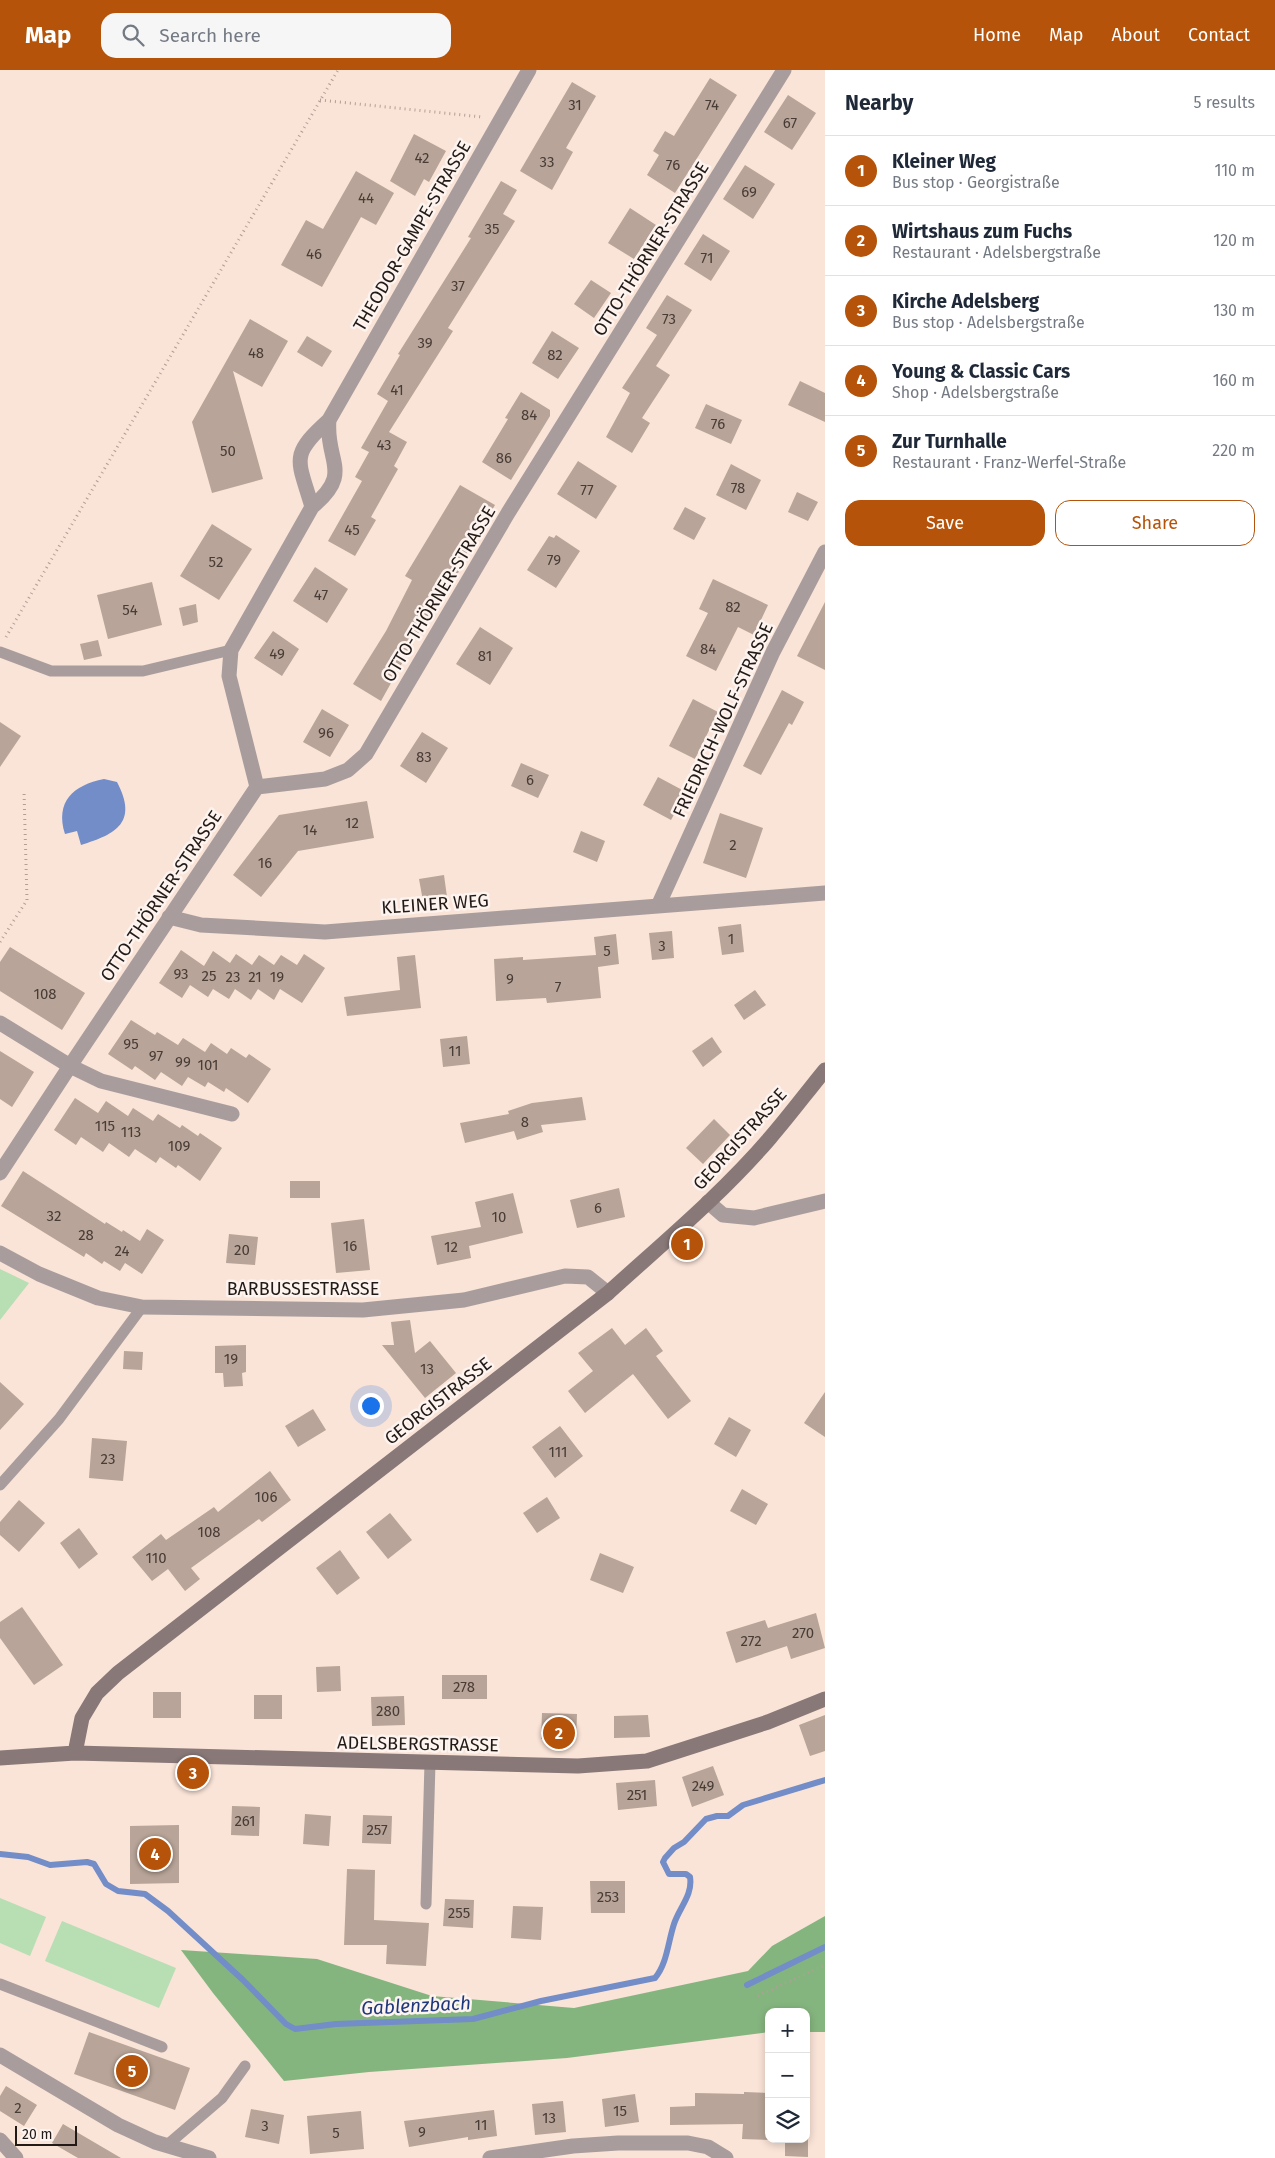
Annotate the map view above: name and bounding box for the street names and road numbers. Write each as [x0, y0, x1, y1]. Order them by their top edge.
street label: THEODOR-GAMPE-STRASSE [348, 137, 476, 335]
street label: OTTO-THÖRNER-STRASSE [588, 158, 714, 340]
street label: OTTO-THÖRNER-STRASSE [378, 502, 500, 686]
street label: FRIEDRICH-WOLF-STRASSE [668, 619, 778, 821]
street label: OTTO-THÖRNER-STRASSE [96, 806, 226, 986]
street label: KLEINER WEG [380, 889, 490, 919]
street label: GEORGISTRASSE [688, 1083, 792, 1195]
street label: BARBUSSESTRASSE [227, 1278, 379, 1300]
street label: GEORGISTRASSE [380, 1352, 496, 1450]
street label: ADELSBERGSTRASSE [337, 1732, 499, 1756]

